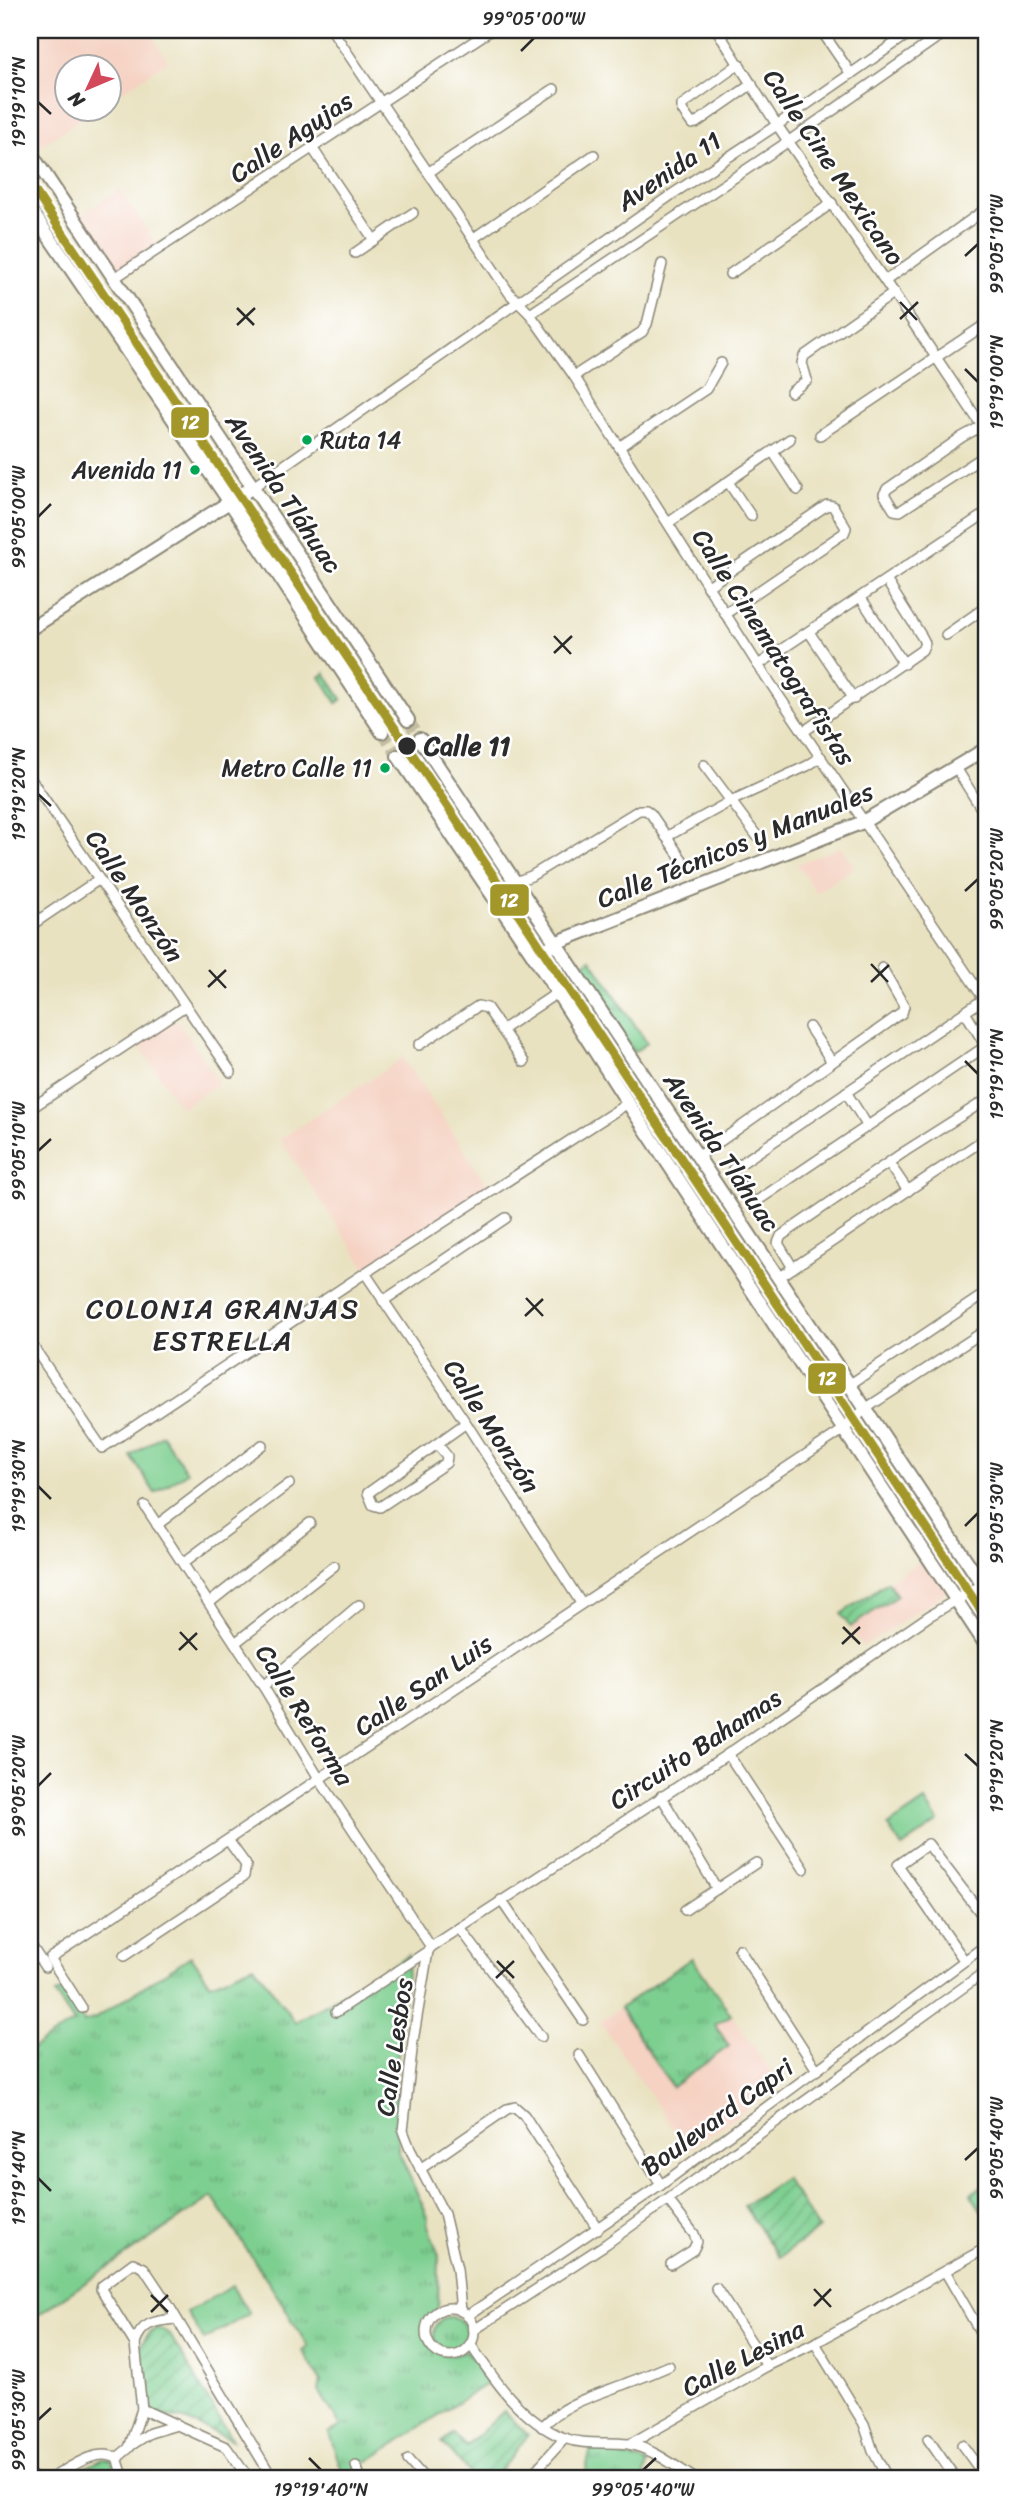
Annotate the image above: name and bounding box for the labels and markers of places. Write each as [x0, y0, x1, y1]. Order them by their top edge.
place label: Ruta 14 [320, 419, 402, 461]
marker: Ruta 14 [300, 433, 314, 447]
place label: Avenida 11 [71, 449, 182, 491]
marker: Avenida 11 [188, 463, 202, 477]
place label: Calle 11 [423, 723, 511, 769]
marker: Calle 11 [396, 735, 418, 757]
place label: Metro Calle 11 [221, 747, 372, 789]
marker: Metro Calle 11 [378, 761, 392, 775]

